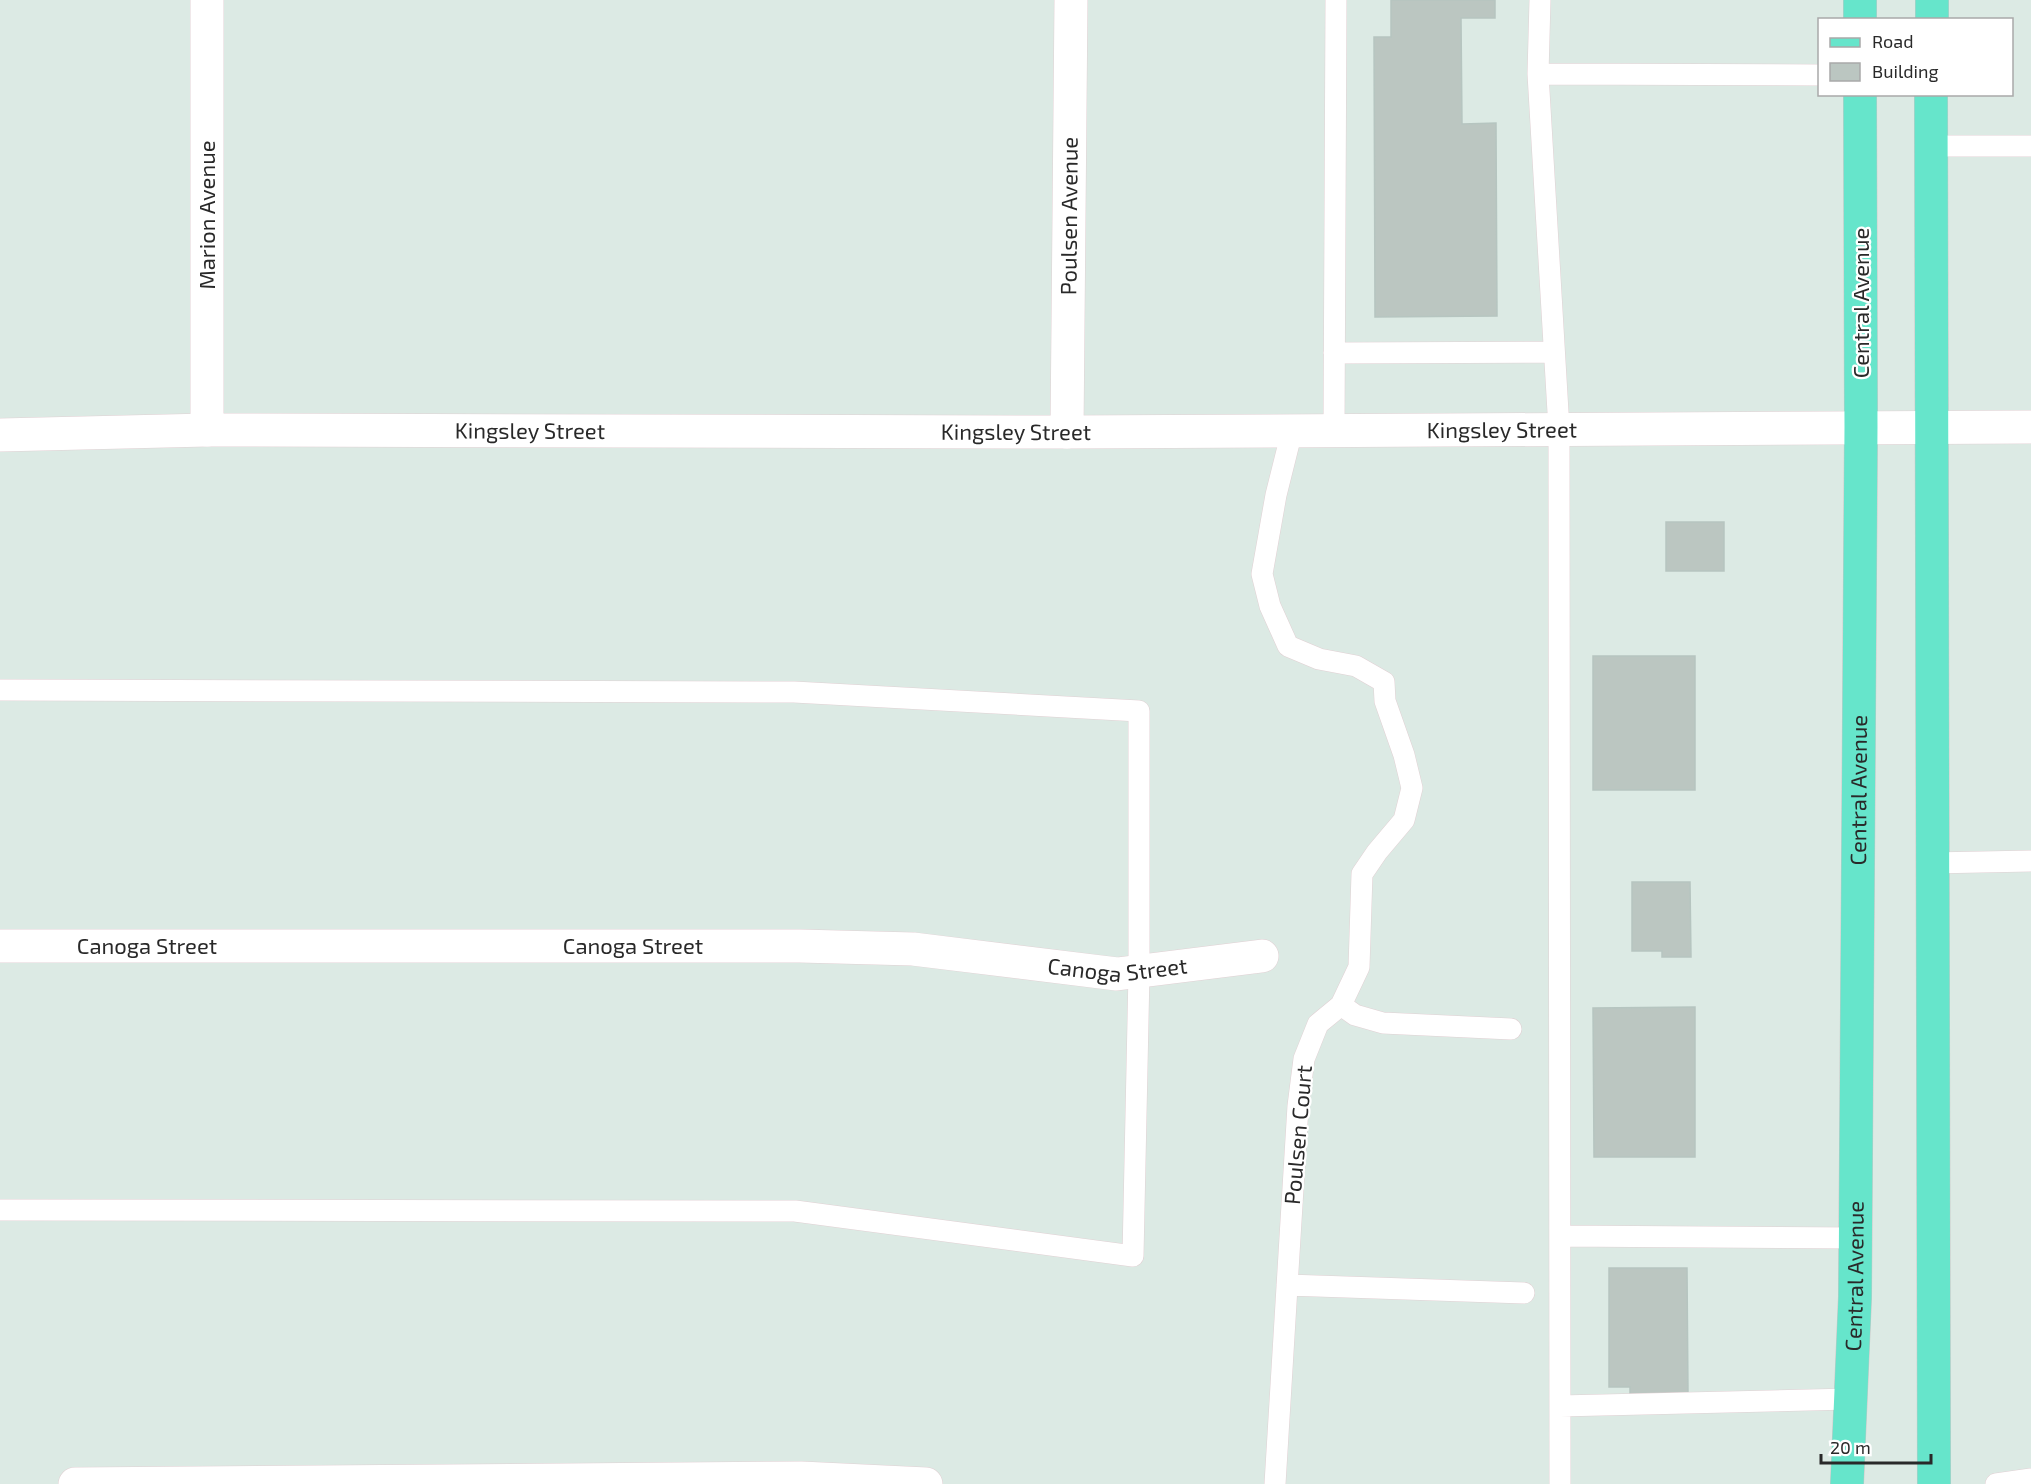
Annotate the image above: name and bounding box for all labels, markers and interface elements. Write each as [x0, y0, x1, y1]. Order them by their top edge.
legend [1818, 18, 2013, 96]
text: Road [1872, 30, 1913, 52]
text: Building [1872, 60, 1939, 82]
street label: Poulsen Avenue [1054, 137, 1082, 295]
street label: Marion Avenue [193, 140, 219, 290]
street label: Central Avenue [1847, 228, 1873, 378]
street label: Kingsley Street [1427, 415, 1577, 442]
street label: Kingsley Street [455, 417, 605, 443]
street label: Kingsley Street [941, 418, 1091, 444]
street label: Central Avenue [1844, 715, 1871, 866]
street label: Canoga Street [77, 932, 217, 958]
street label: Canoga Street [563, 932, 703, 958]
street label: Canoga Street [1046, 951, 1189, 986]
street label: Poulsen Court [1278, 1064, 1316, 1206]
street label: Central Avenue [1839, 1201, 1868, 1352]
scale bar [1821, 1427, 1930, 1465]
text: 20 m [1830, 1436, 1871, 1458]

